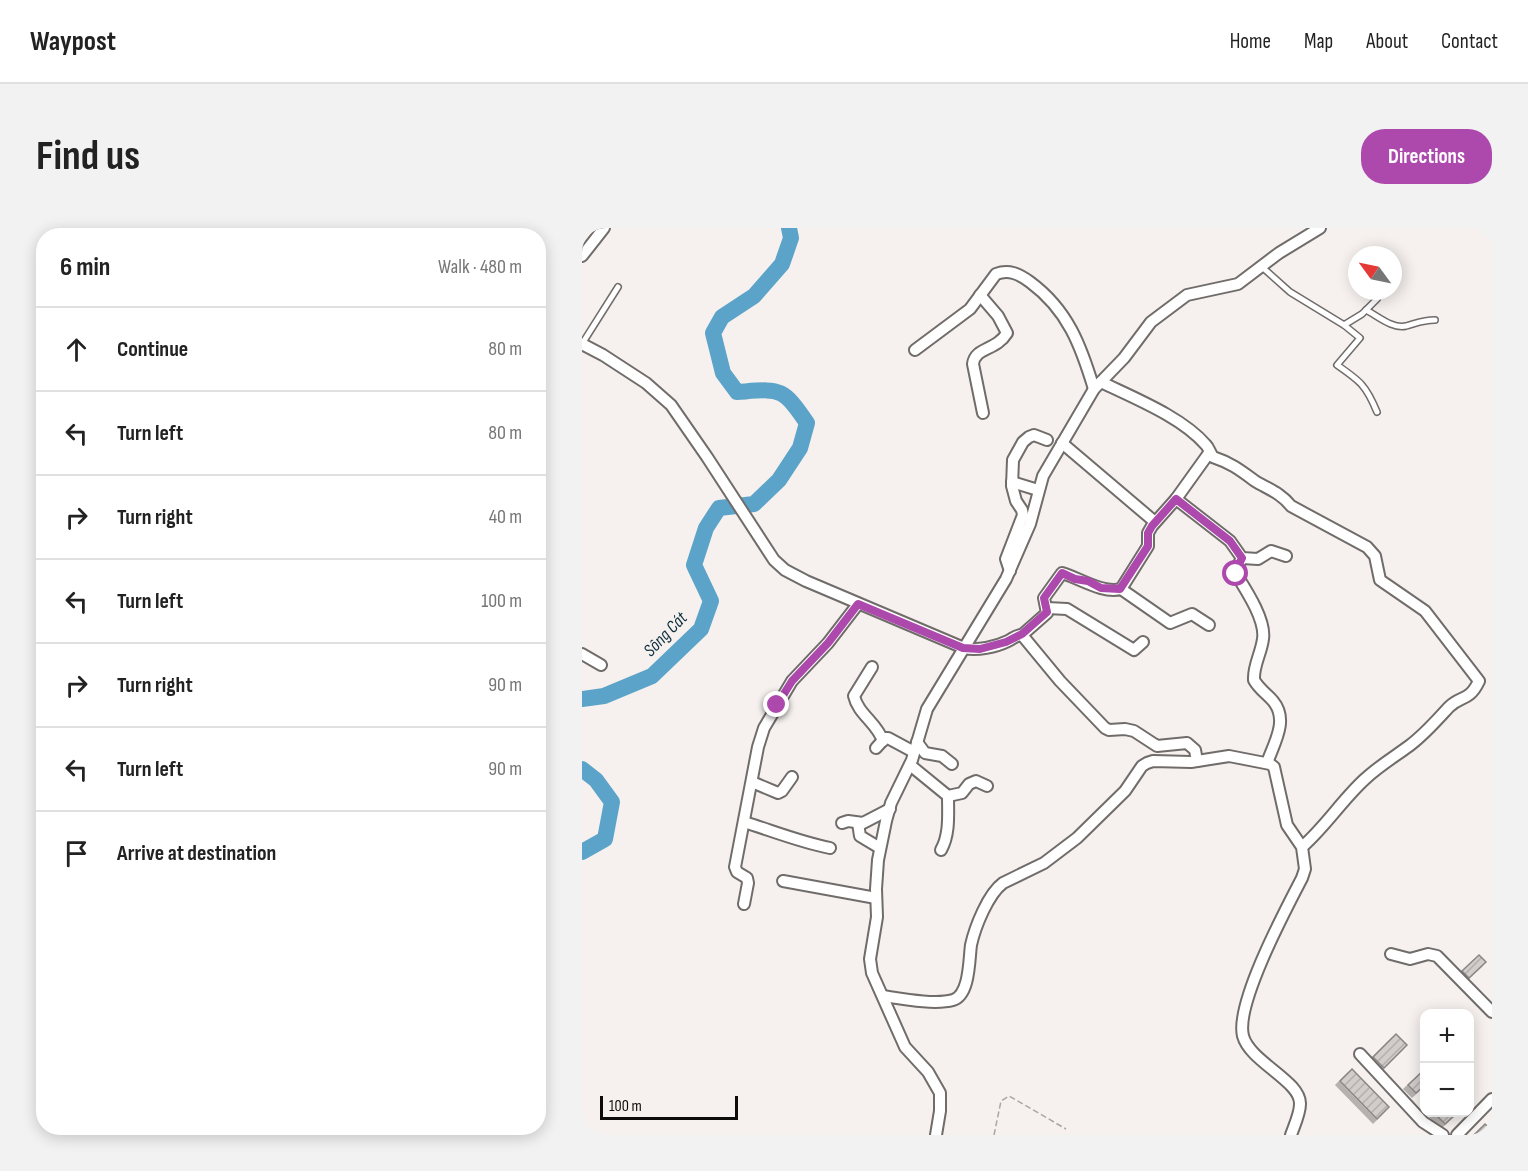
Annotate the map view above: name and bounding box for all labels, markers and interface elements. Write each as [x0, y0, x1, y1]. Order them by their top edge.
text: Waypost [30, 25, 116, 58]
text: Home [1230, 29, 1271, 54]
text: Map [1304, 29, 1333, 54]
text: About [1366, 29, 1408, 54]
text: Contact [1441, 29, 1498, 54]
button: Directions [1361, 129, 1492, 184]
text: Find us [36, 131, 140, 182]
north arrow [1348, 246, 1402, 300]
text: 6 min [60, 252, 110, 283]
text: Walk · 480 m [438, 255, 522, 279]
icon: ahead [60, 333, 93, 366]
text: Continue [117, 336, 188, 363]
text: 80 m [488, 337, 522, 361]
icon: left [60, 417, 93, 450]
text: Turn left [117, 420, 183, 447]
text: 80 m [488, 421, 522, 445]
icon: right [60, 501, 93, 534]
text: Turn right [117, 504, 193, 531]
text: 40 m [489, 505, 522, 529]
route start [1222, 560, 1248, 586]
icon: left [60, 585, 93, 618]
text: Turn left [117, 588, 183, 615]
text: 100 m [481, 589, 522, 613]
water label: Sông Cát [639, 607, 692, 661]
icon: right [60, 669, 93, 702]
text: Turn right [117, 672, 193, 699]
text: 90 m [488, 673, 522, 697]
route end [763, 691, 789, 717]
icon: left [60, 753, 93, 786]
text: Turn left [117, 756, 183, 783]
text: 90 m [488, 757, 522, 781]
icon: arrive [60, 837, 93, 870]
text: Arrive at destination [117, 840, 276, 867]
map controls [1420, 1009, 1474, 1117]
button: + [1420, 1009, 1474, 1063]
button: − [1420, 1063, 1474, 1117]
scale bar [600, 1093, 738, 1120]
text: 100 m [609, 1097, 642, 1116]

